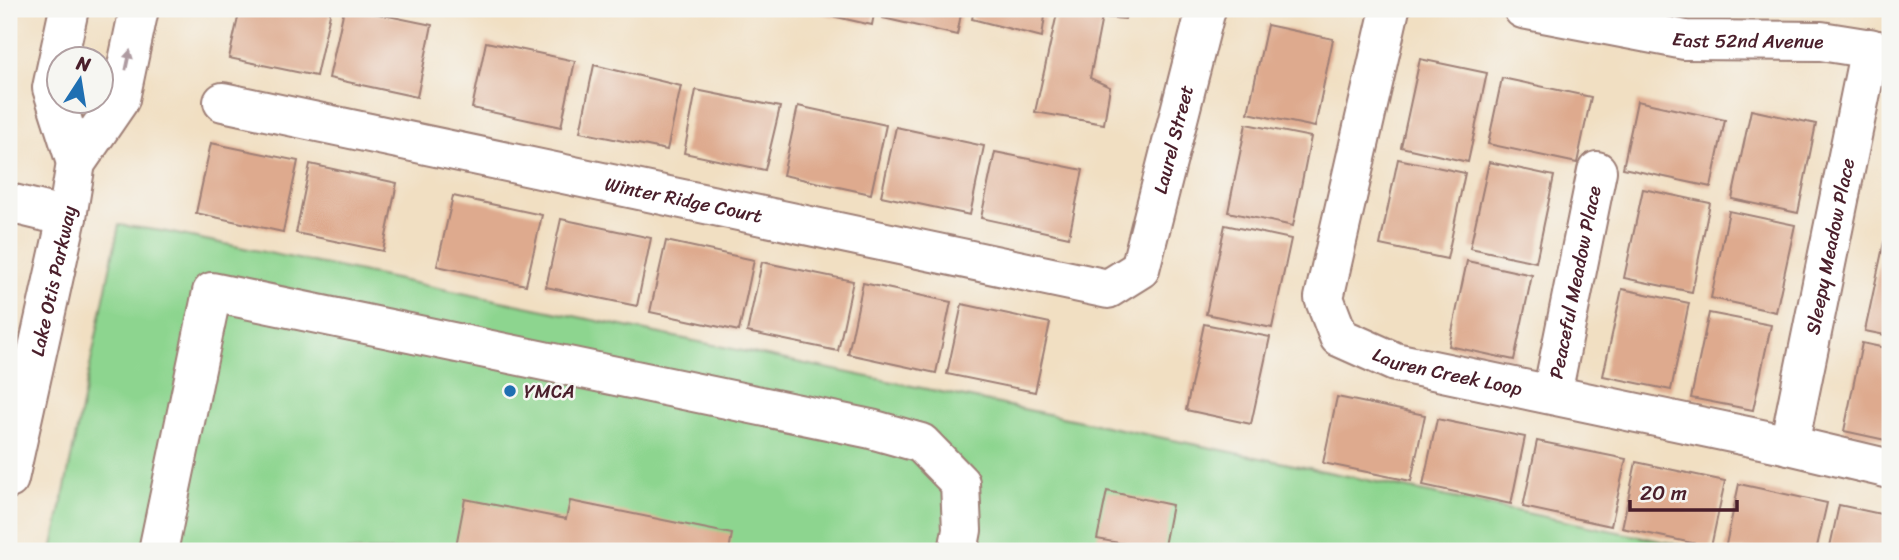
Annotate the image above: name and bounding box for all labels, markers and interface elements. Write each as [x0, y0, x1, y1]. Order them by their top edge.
street label: East 52nd Avenue [1670, 22, 1824, 58]
north arrow [46, 46, 116, 116]
text: N [73, 46, 94, 82]
one-way arrow [122, 49, 133, 71]
street label: Laurel Street [1144, 82, 1203, 197]
street label: Sleepy Meadow Place [1796, 155, 1864, 337]
street label: Winter Ridge Court [602, 167, 765, 233]
street label: Peaceful Meadow Place [1539, 183, 1611, 382]
street label: Lake Otis Parkway [21, 203, 86, 359]
street label: Lauren Creek Loop [1367, 338, 1525, 405]
place label: YMCA [524, 375, 575, 408]
marker: YMCA [502, 383, 518, 399]
scale bar [1630, 469, 1736, 513]
text: 20 m [1640, 474, 1687, 512]

